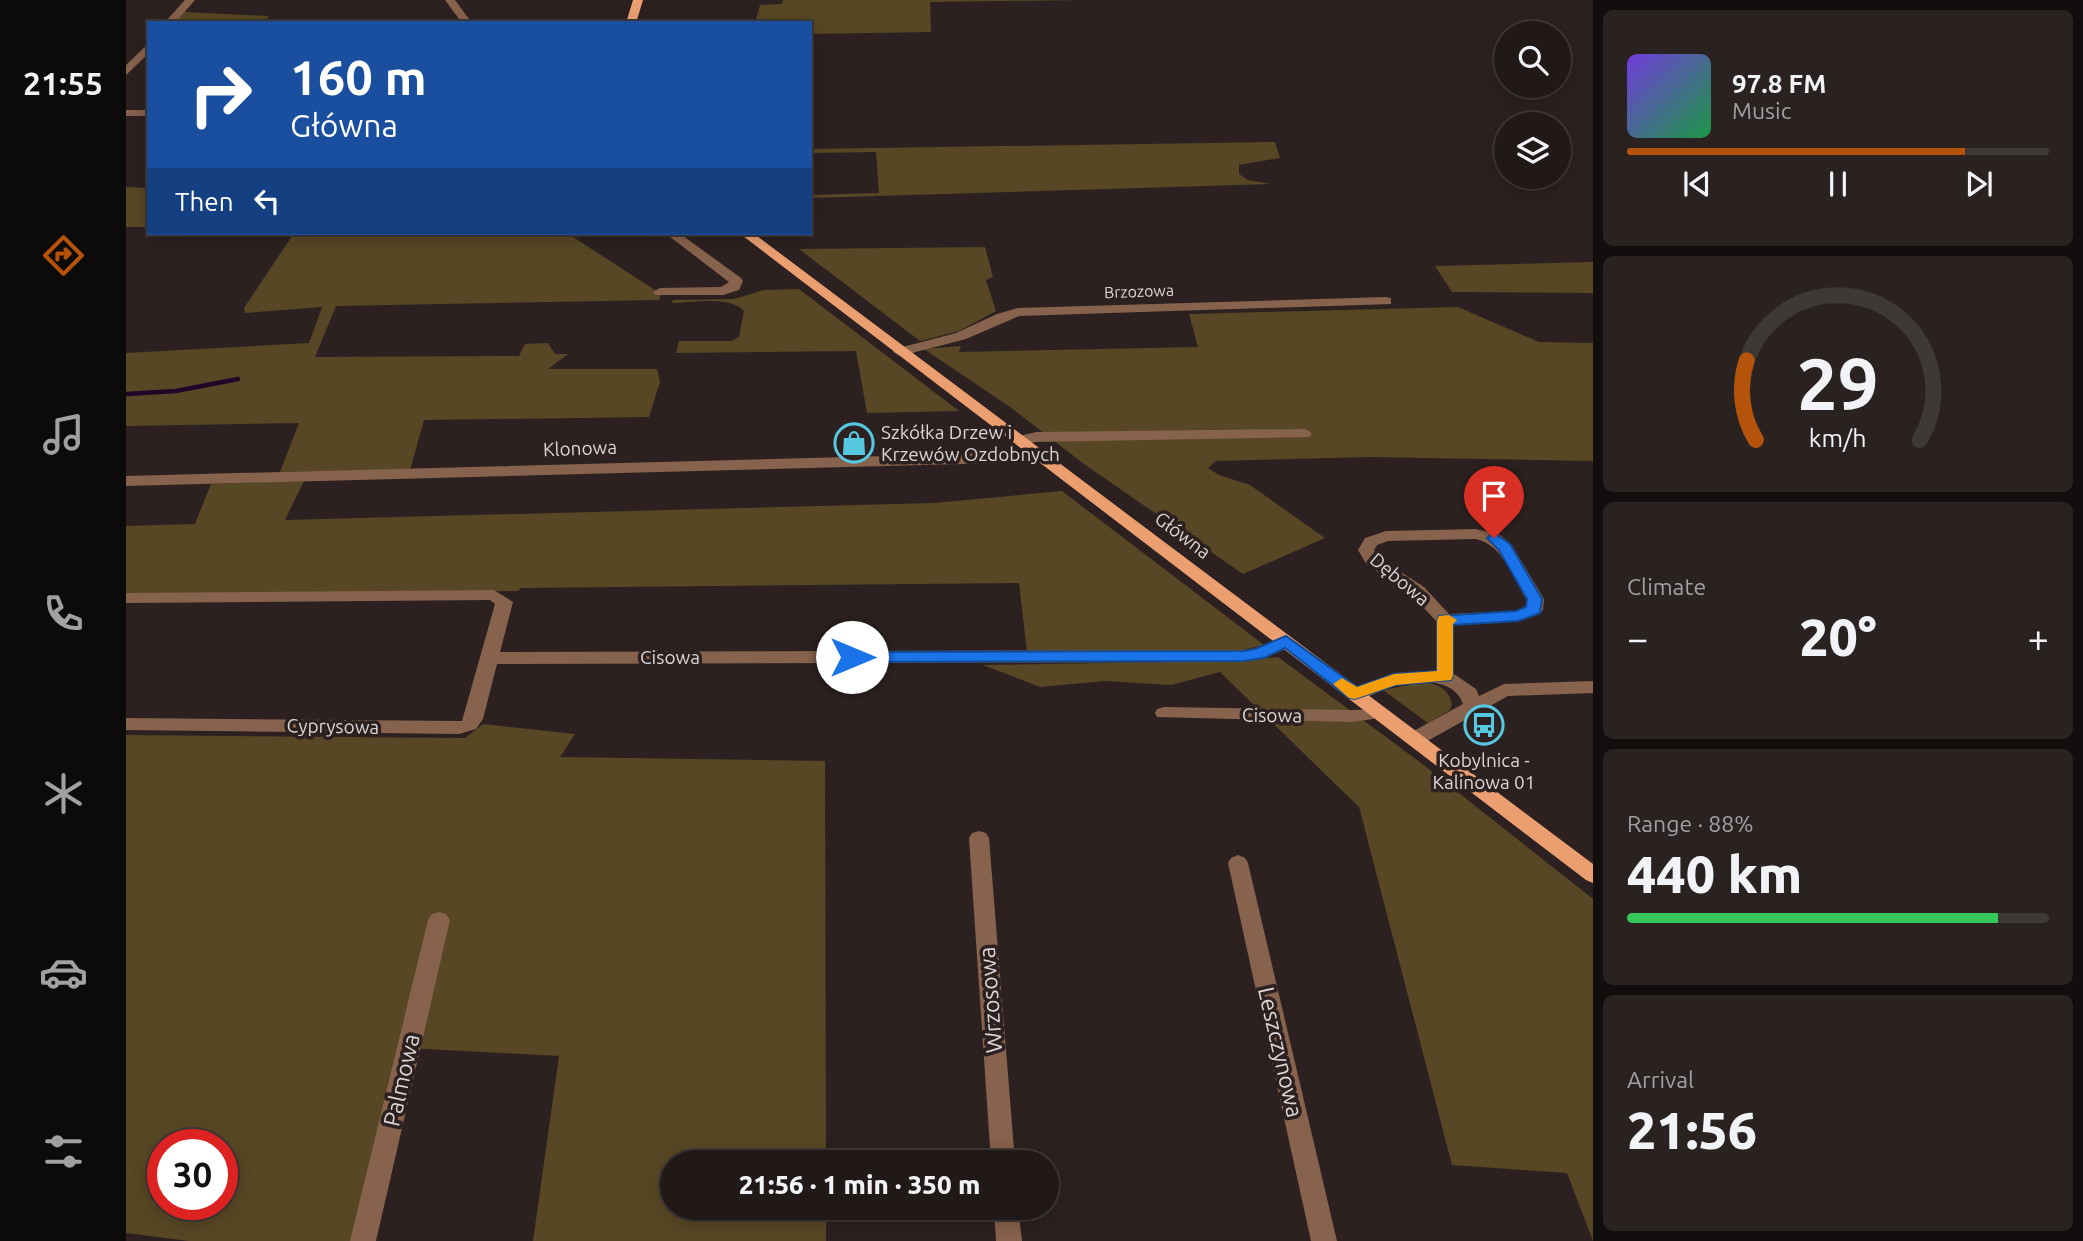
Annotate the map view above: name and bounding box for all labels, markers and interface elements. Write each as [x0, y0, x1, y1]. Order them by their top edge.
map controls [1494, 21, 1571, 189]
button: search [1494, 21, 1571, 98]
icon: right [175, 49, 266, 140]
text: 160 m [290, 49, 427, 104]
text: 21:55 [23, 65, 103, 101]
text: 97.8 FM [1732, 69, 1826, 98]
text: Music [1732, 98, 1791, 123]
text: Główna [290, 107, 398, 143]
button: layers [1494, 112, 1571, 189]
icon: previous [1678, 165, 1716, 203]
icon: pause [1819, 165, 1857, 203]
icon: next [1960, 165, 1998, 203]
icon: left [248, 182, 286, 220]
text: Then [175, 187, 234, 216]
icon: directions [39, 231, 88, 280]
street label: Brzozowa [1104, 281, 1174, 301]
text: 29 [1797, 343, 1879, 425]
icon: music [39, 410, 88, 459]
place label: Szkółka Drzew i Krzewów Ozdobnych [881, 421, 1060, 465]
shop icon: Szkółka Drzew i Krzewów Ozdobnych [833, 422, 875, 464]
text: km/h [1809, 424, 1867, 452]
street label: Klonowa [543, 436, 617, 460]
pin [1464, 466, 1524, 538]
icon: arrive [1475, 477, 1513, 515]
street label: Główna [1151, 507, 1215, 563]
street label: Dębowa [1366, 548, 1434, 610]
text: Climate [1627, 574, 1706, 599]
icon: phone [39, 589, 88, 638]
text: 20° [1799, 608, 1877, 666]
text: − [1627, 617, 1648, 659]
text: + [2028, 617, 2049, 659]
position arrow [815, 620, 889, 694]
street label: Cisowa [640, 646, 700, 668]
street label: Cisowa [1242, 703, 1302, 727]
bus stop icon: Kobylnica - Kalinowa 01 [1463, 704, 1505, 746]
street label: Cyprysowa [287, 714, 379, 738]
place label: Kobylnica - Kalinowa 01 [1432, 749, 1536, 793]
icon: climate [39, 769, 88, 818]
text: Range · 88% [1627, 811, 1754, 836]
text: 440 km [1627, 845, 1802, 903]
street label: Wrzosowa [974, 946, 1006, 1054]
icon: car [39, 948, 88, 997]
street label: Leszczynowa [1254, 984, 1308, 1120]
street label: Palmowa [378, 1031, 424, 1129]
text: Arrival [1627, 1067, 1694, 1092]
text: 21:56 [1627, 1101, 1757, 1159]
icon: filters [39, 1127, 88, 1176]
speed limit sign: 30 [147, 1129, 238, 1220]
text: 21:56 · 1 min · 350 m [739, 1170, 980, 1199]

